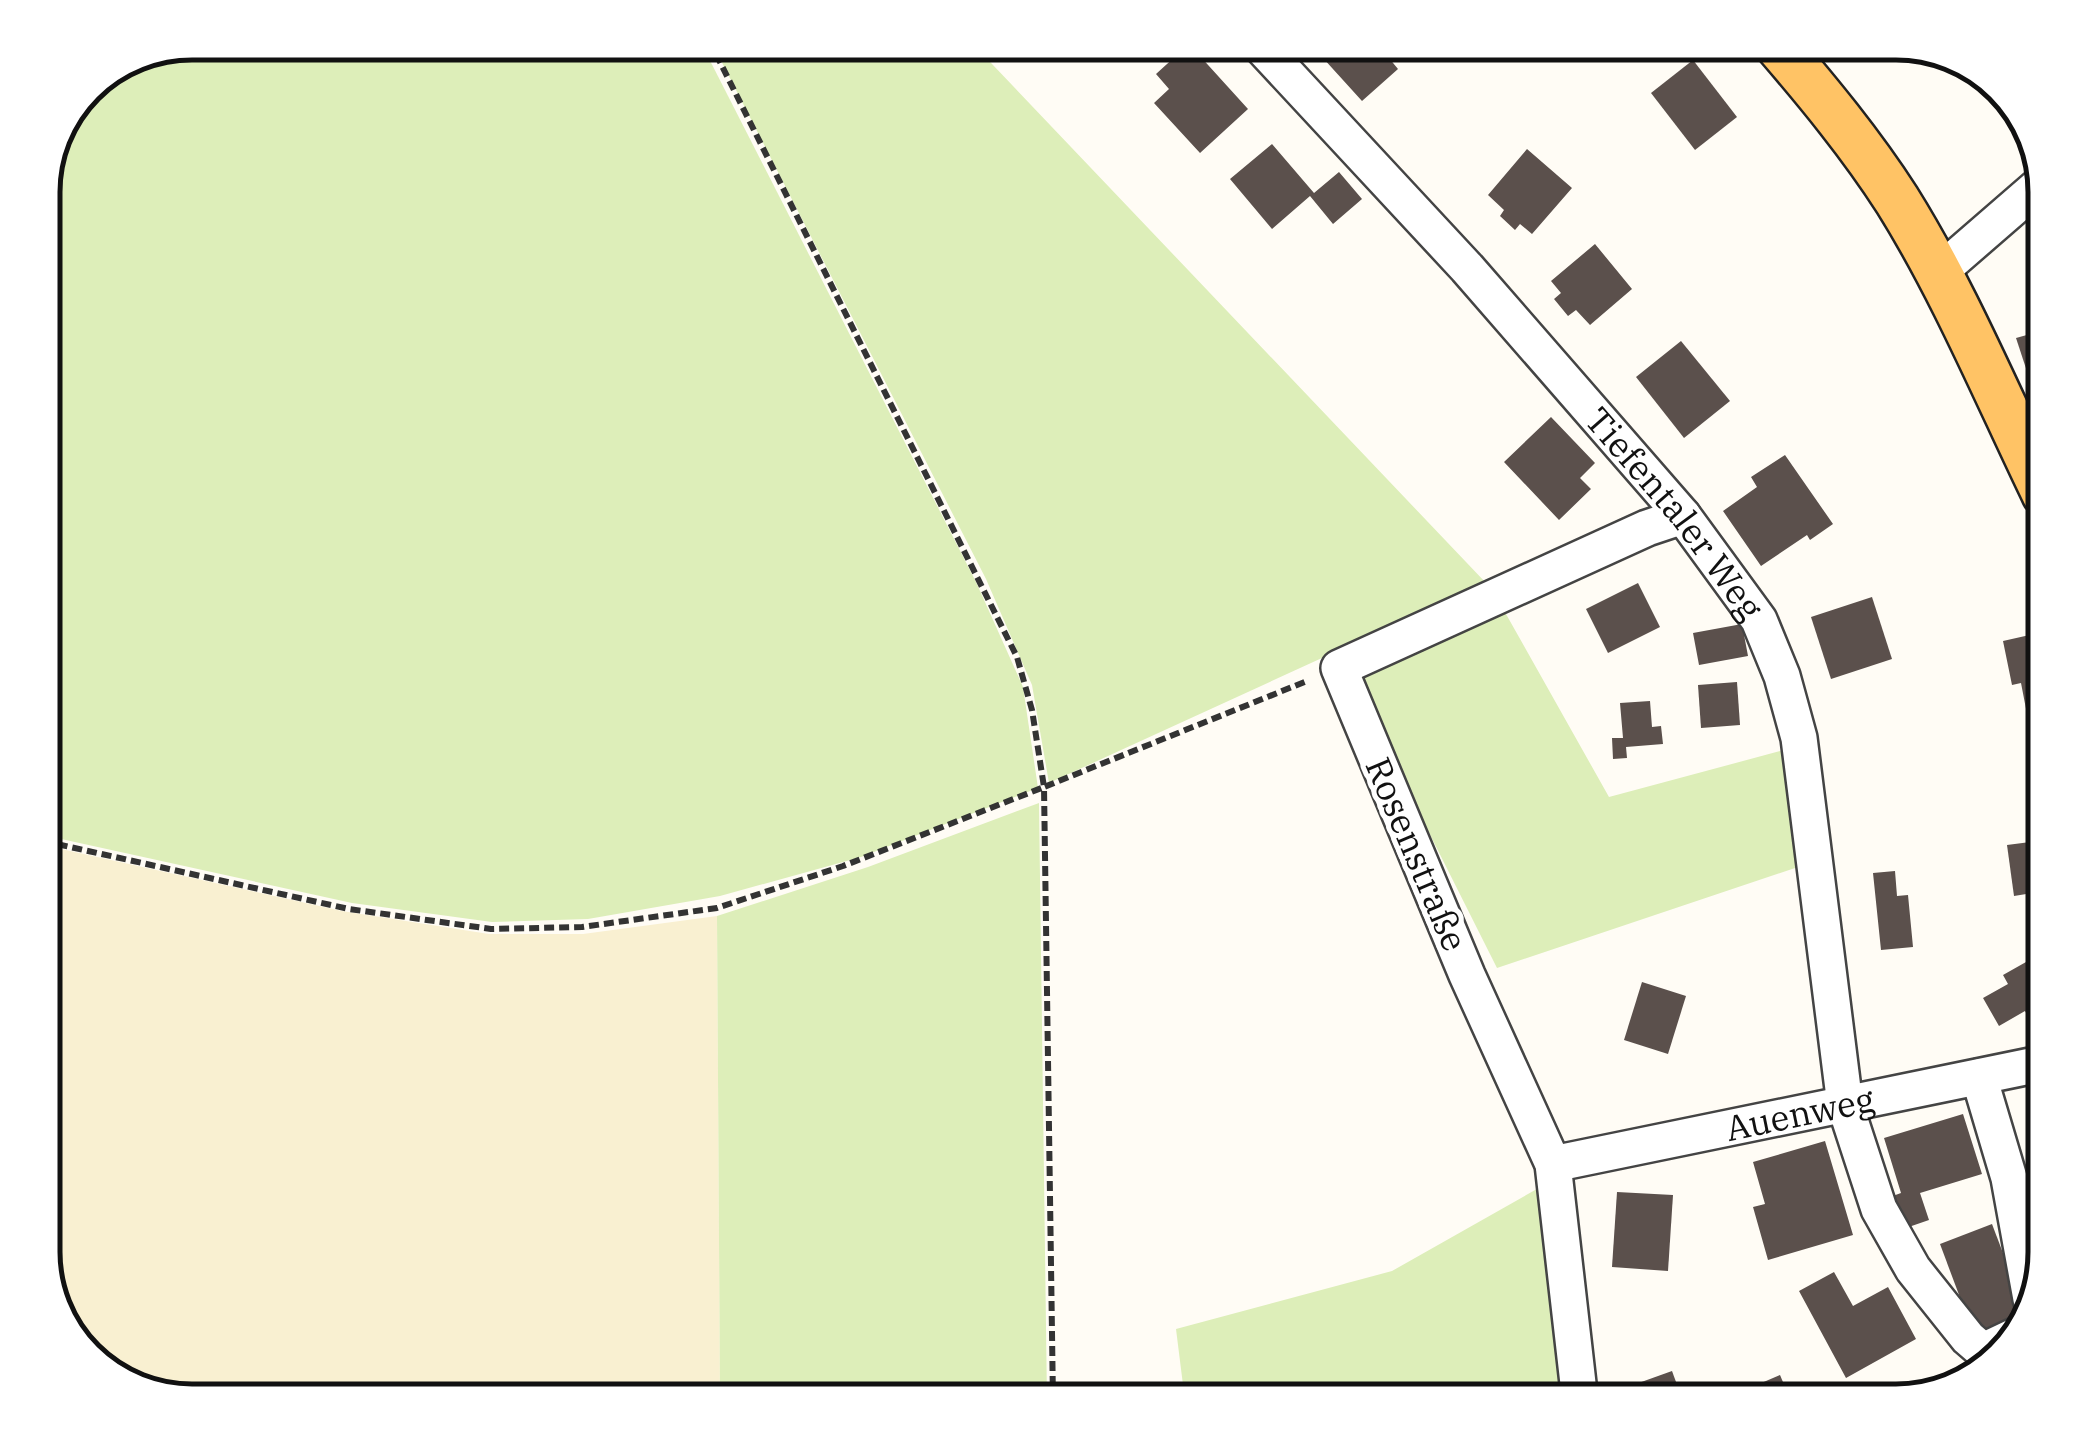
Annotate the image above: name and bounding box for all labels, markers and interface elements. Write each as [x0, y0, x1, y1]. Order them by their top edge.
street label: Tiefentaler Weg [1575, 397, 1774, 629]
street label: Rosenstraße [1356, 750, 1478, 958]
street label: Auenweg [1721, 1076, 1878, 1151]

